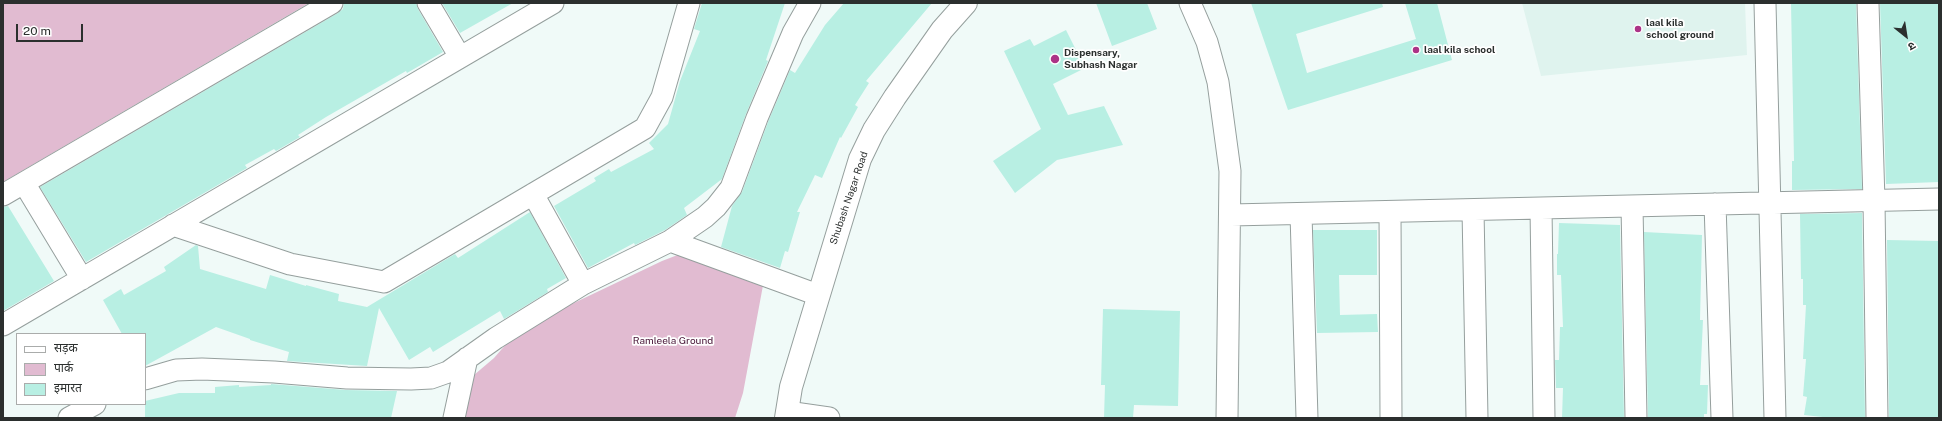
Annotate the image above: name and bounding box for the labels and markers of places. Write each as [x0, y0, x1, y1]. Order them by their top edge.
place label: laal kila school ground [1646, 17, 1714, 40]
marker: laal kila school ground [1633, 24, 1643, 34]
place label: laal kila school [1424, 44, 1495, 56]
marker: laal kila school [1411, 45, 1421, 55]
place label: Dispensary, Subhash Nagar [1064, 47, 1137, 70]
marker: Dispensary, Subhash Nagar [1049, 53, 1061, 65]

